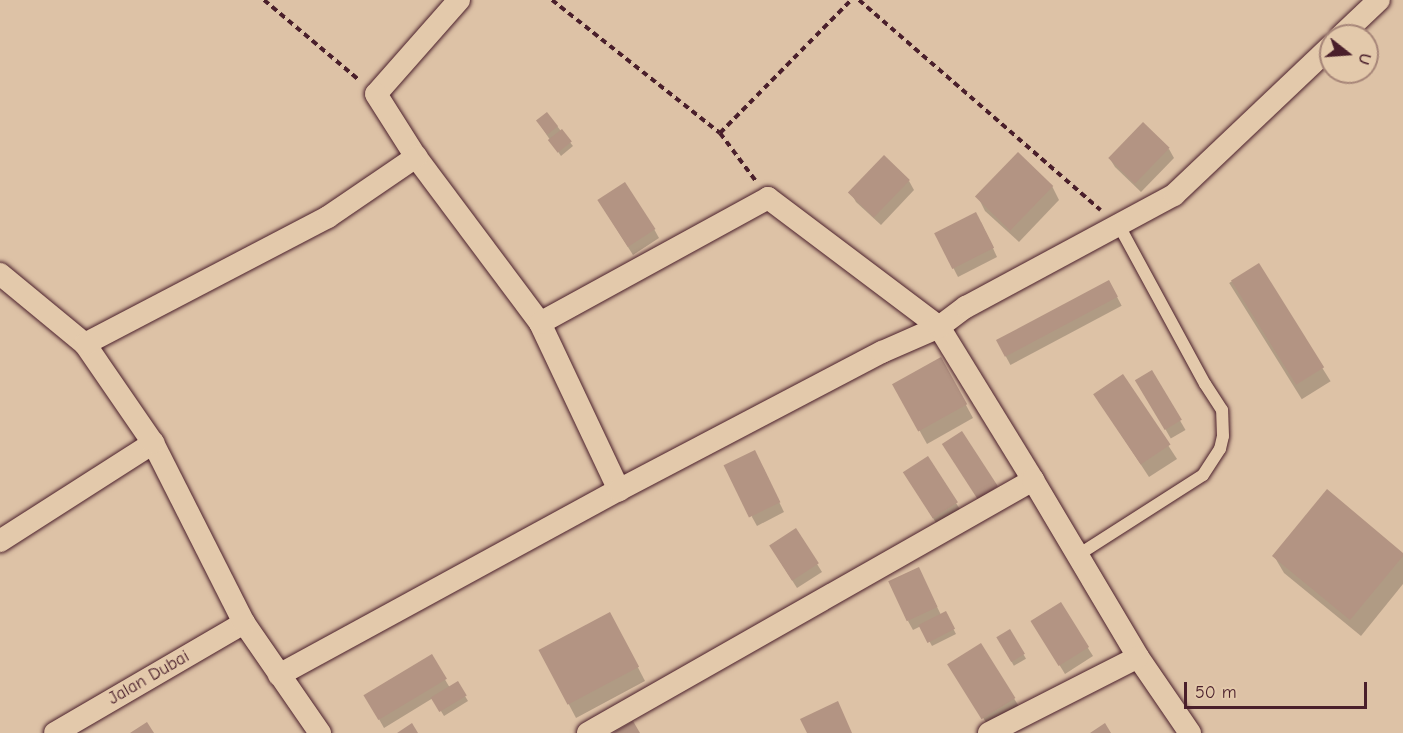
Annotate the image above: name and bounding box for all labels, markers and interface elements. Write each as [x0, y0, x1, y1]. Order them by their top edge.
north arrow [1319, 24, 1379, 84]
text: U [1354, 51, 1374, 66]
street label: Jalan Dubai [105, 646, 193, 710]
scale bar [1187, 670, 1370, 708]
text: 50 m [1195, 682, 1237, 703]

